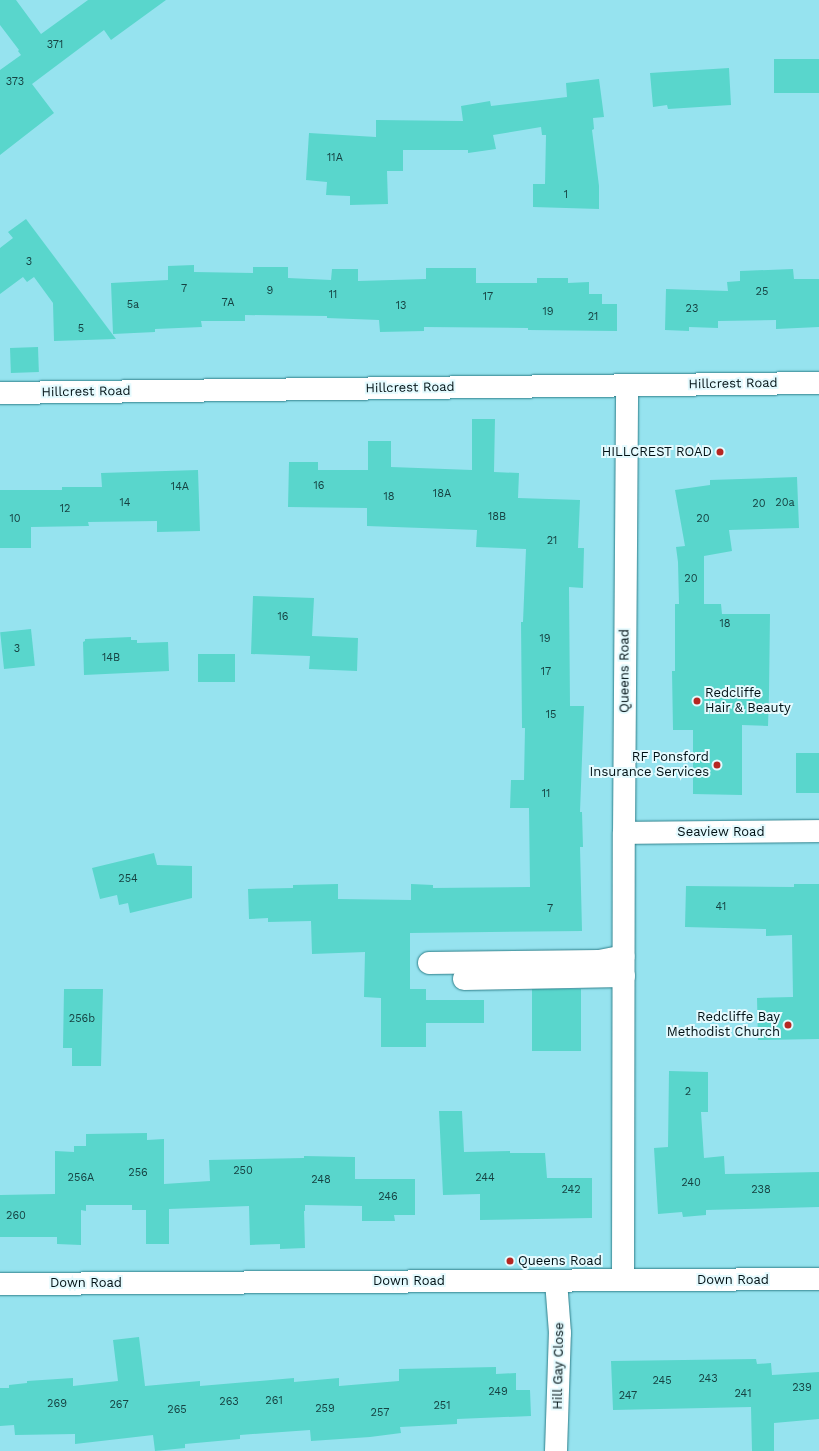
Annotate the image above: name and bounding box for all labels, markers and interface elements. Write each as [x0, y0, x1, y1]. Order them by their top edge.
house number: 371 [47, 38, 63, 52]
house number: 373 [6, 75, 24, 89]
house number: 11A [327, 151, 343, 165]
house number: 1 [564, 188, 568, 202]
house number: 3 [26, 255, 32, 269]
house number: 7 [181, 282, 187, 296]
house number: 9 [267, 284, 273, 298]
house number: 25 [756, 285, 768, 299]
house number: 11 [329, 288, 337, 302]
house number: 17 [483, 290, 493, 304]
house number: 7A [222, 296, 234, 310]
house number: 5a [127, 298, 139, 312]
house number: 13 [396, 299, 406, 313]
house number: 23 [686, 302, 698, 316]
house number: 19 [542, 305, 554, 319]
house number: 21 [588, 310, 598, 324]
house number: 5 [78, 322, 84, 336]
street label: Hillcrest Road [688, 375, 778, 393]
street label: Hillcrest Road [365, 379, 455, 397]
street label: Hillcrest Road [41, 383, 131, 401]
place label: HILLCREST ROAD [601, 444, 712, 460]
marker: HILLCREST ROAD [715, 447, 725, 457]
house number: 16 [314, 479, 324, 493]
house number: 14A [171, 480, 189, 494]
house number: 18A [433, 487, 451, 501]
house number: 18 [383, 490, 395, 504]
house number: 14 [119, 496, 131, 510]
house number: 20a [775, 496, 795, 510]
house number: 20 [752, 497, 766, 511]
house number: 12 [60, 502, 70, 516]
house number: 18B [488, 510, 506, 524]
house number: 10 [9, 512, 21, 526]
house number: 20 [696, 512, 710, 526]
house number: 21 [547, 534, 557, 548]
house number: 20 [684, 572, 698, 586]
house number: 16 [278, 610, 288, 624]
house number: 18 [719, 617, 731, 631]
street label: Queens Road [617, 629, 633, 713]
house number: 19 [539, 632, 551, 646]
house number: 3 [14, 642, 20, 656]
house number: 14B [102, 651, 120, 665]
house number: 17 [541, 665, 551, 679]
place label: Redcliffe Hair & Beauty [705, 686, 791, 717]
marker: Redcliffe Hair & Beauty [692, 696, 702, 706]
house number: 15 [546, 708, 556, 722]
place label: RF Ponsford Insurance Services [590, 750, 709, 781]
marker: RF Ponsford Insurance Services [712, 760, 722, 770]
house number: 11 [542, 787, 550, 801]
street label: Seaview Road [677, 824, 765, 840]
house number: 254 [118, 872, 138, 886]
house number: 41 [716, 900, 726, 914]
house number: 7 [547, 902, 553, 916]
place label: Redcliffe Bay Methodist Church [667, 1010, 780, 1041]
house number: 256b [69, 1012, 95, 1026]
marker: Redcliffe Bay Methodist Church [783, 1020, 793, 1030]
house number: 2 [685, 1085, 691, 1099]
house number: 250 [233, 1164, 253, 1178]
house number: 256 [128, 1166, 148, 1180]
house number: 256A [68, 1171, 94, 1185]
house number: 244 [475, 1171, 495, 1185]
house number: 248 [311, 1173, 331, 1187]
house number: 240 [681, 1176, 701, 1190]
house number: 242 [561, 1183, 581, 1197]
house number: 238 [751, 1183, 771, 1197]
house number: 246 [378, 1190, 398, 1204]
house number: 260 [6, 1209, 26, 1223]
place label: Queens Road [518, 1253, 602, 1269]
marker: Queens Road [505, 1256, 515, 1266]
street label: Down Road [697, 1272, 769, 1288]
street label: Down Road [373, 1273, 445, 1289]
street label: Down Road [50, 1275, 122, 1291]
street label: Hill Gay Close [550, 1322, 568, 1410]
house number: 243 [698, 1372, 718, 1386]
house number: 245 [652, 1374, 672, 1388]
house number: 239 [792, 1381, 812, 1395]
house number: 249 [488, 1385, 508, 1399]
house number: 241 [735, 1387, 751, 1401]
house number: 247 [619, 1389, 637, 1403]
house number: 261 [265, 1394, 283, 1408]
house number: 263 [219, 1395, 239, 1409]
house number: 269 [47, 1397, 67, 1411]
house number: 267 [109, 1398, 129, 1412]
house number: 251 [433, 1399, 451, 1413]
house number: 259 [315, 1402, 335, 1416]
house number: 265 [167, 1403, 187, 1417]
house number: 257 [371, 1406, 389, 1420]

